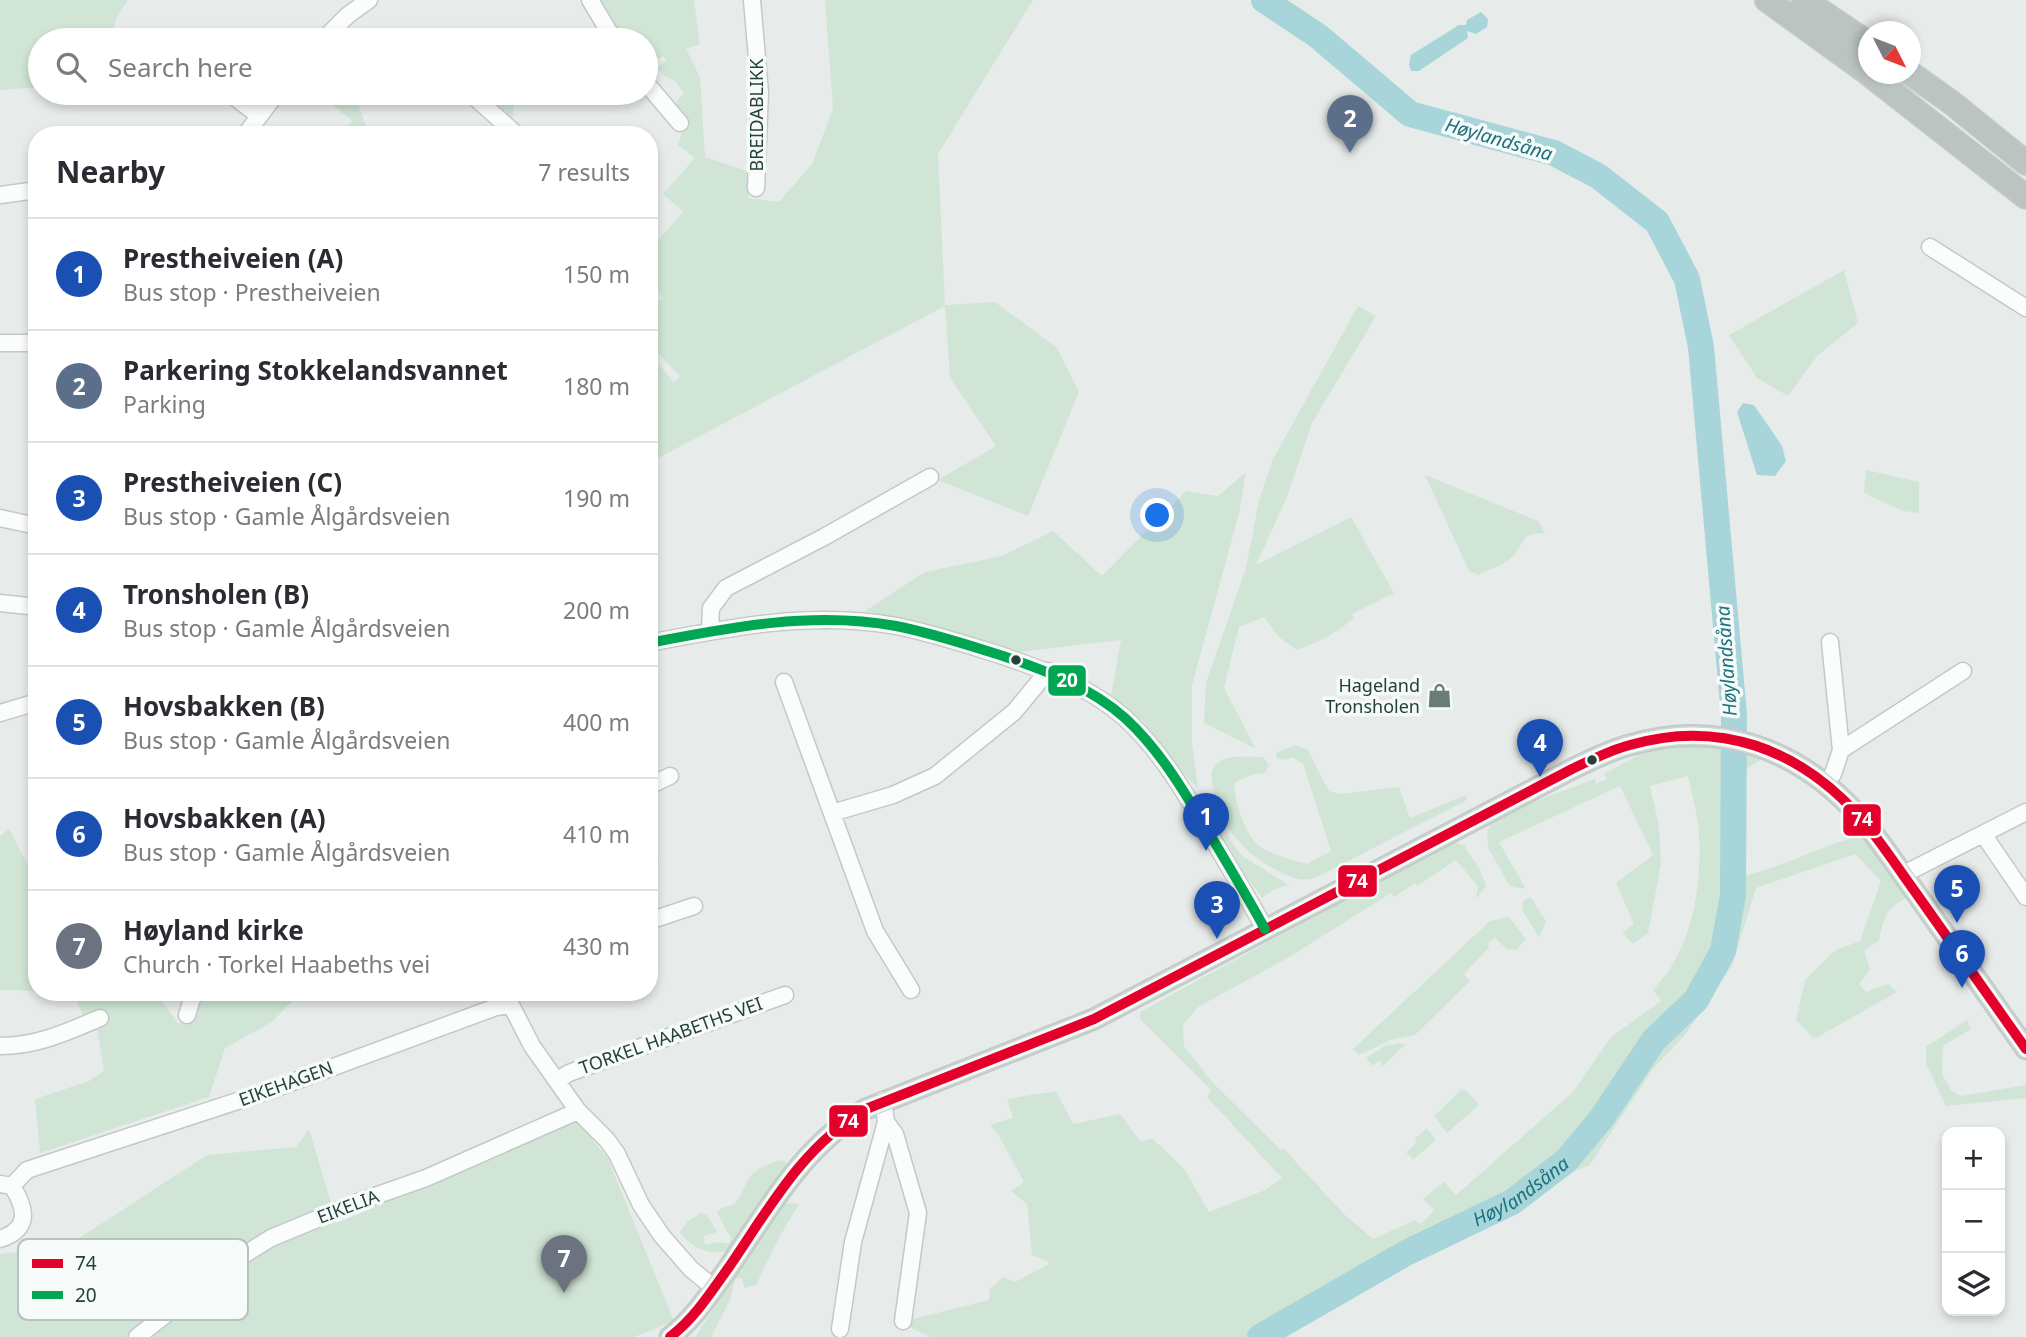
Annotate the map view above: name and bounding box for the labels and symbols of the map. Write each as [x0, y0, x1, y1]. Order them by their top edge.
north arrow [1858, 21, 1921, 84]
street label: BREIDABLIKK [744, 58, 768, 171]
pin: 2 [1327, 95, 1373, 153]
water label: Høylandsåna [1442, 111, 1556, 167]
your location [1140, 498, 1174, 532]
water label: Høylandsåna [1709, 605, 1743, 717]
unlabelled marker [1009, 653, 1023, 667]
line badge: 20 [1047, 664, 1087, 697]
text: 20 [1056, 667, 1078, 693]
place label: Hageland Tronsholen [1325, 673, 1420, 718]
shop icon: Hageland Tronsholen [1426, 682, 1454, 710]
pin: 4 [1517, 719, 1563, 777]
unlabelled marker [1585, 753, 1599, 767]
pin: 1 [1183, 793, 1229, 851]
line badge: 74 [1842, 803, 1882, 837]
text: 74 [1851, 806, 1873, 832]
line badge: 74 [1337, 864, 1378, 898]
pin: 5 [1934, 865, 1980, 923]
text: 74 [1346, 868, 1368, 894]
pin: 3 [1194, 881, 1240, 939]
pin: 6 [1939, 930, 1985, 988]
street label: TORKEL HAABETHS VEI [576, 991, 765, 1079]
street label: EIKEHAGEN [235, 1055, 336, 1111]
line badge: 74 [828, 1104, 869, 1138]
text: 74 [837, 1108, 859, 1134]
water label: Høylandsåna [1468, 1150, 1574, 1232]
street label: EIKELIA [313, 1183, 382, 1229]
pin: 7 [541, 1235, 587, 1293]
legend [18, 1239, 248, 1320]
text: 74 [75, 1250, 97, 1276]
text: 20 [75, 1282, 97, 1308]

